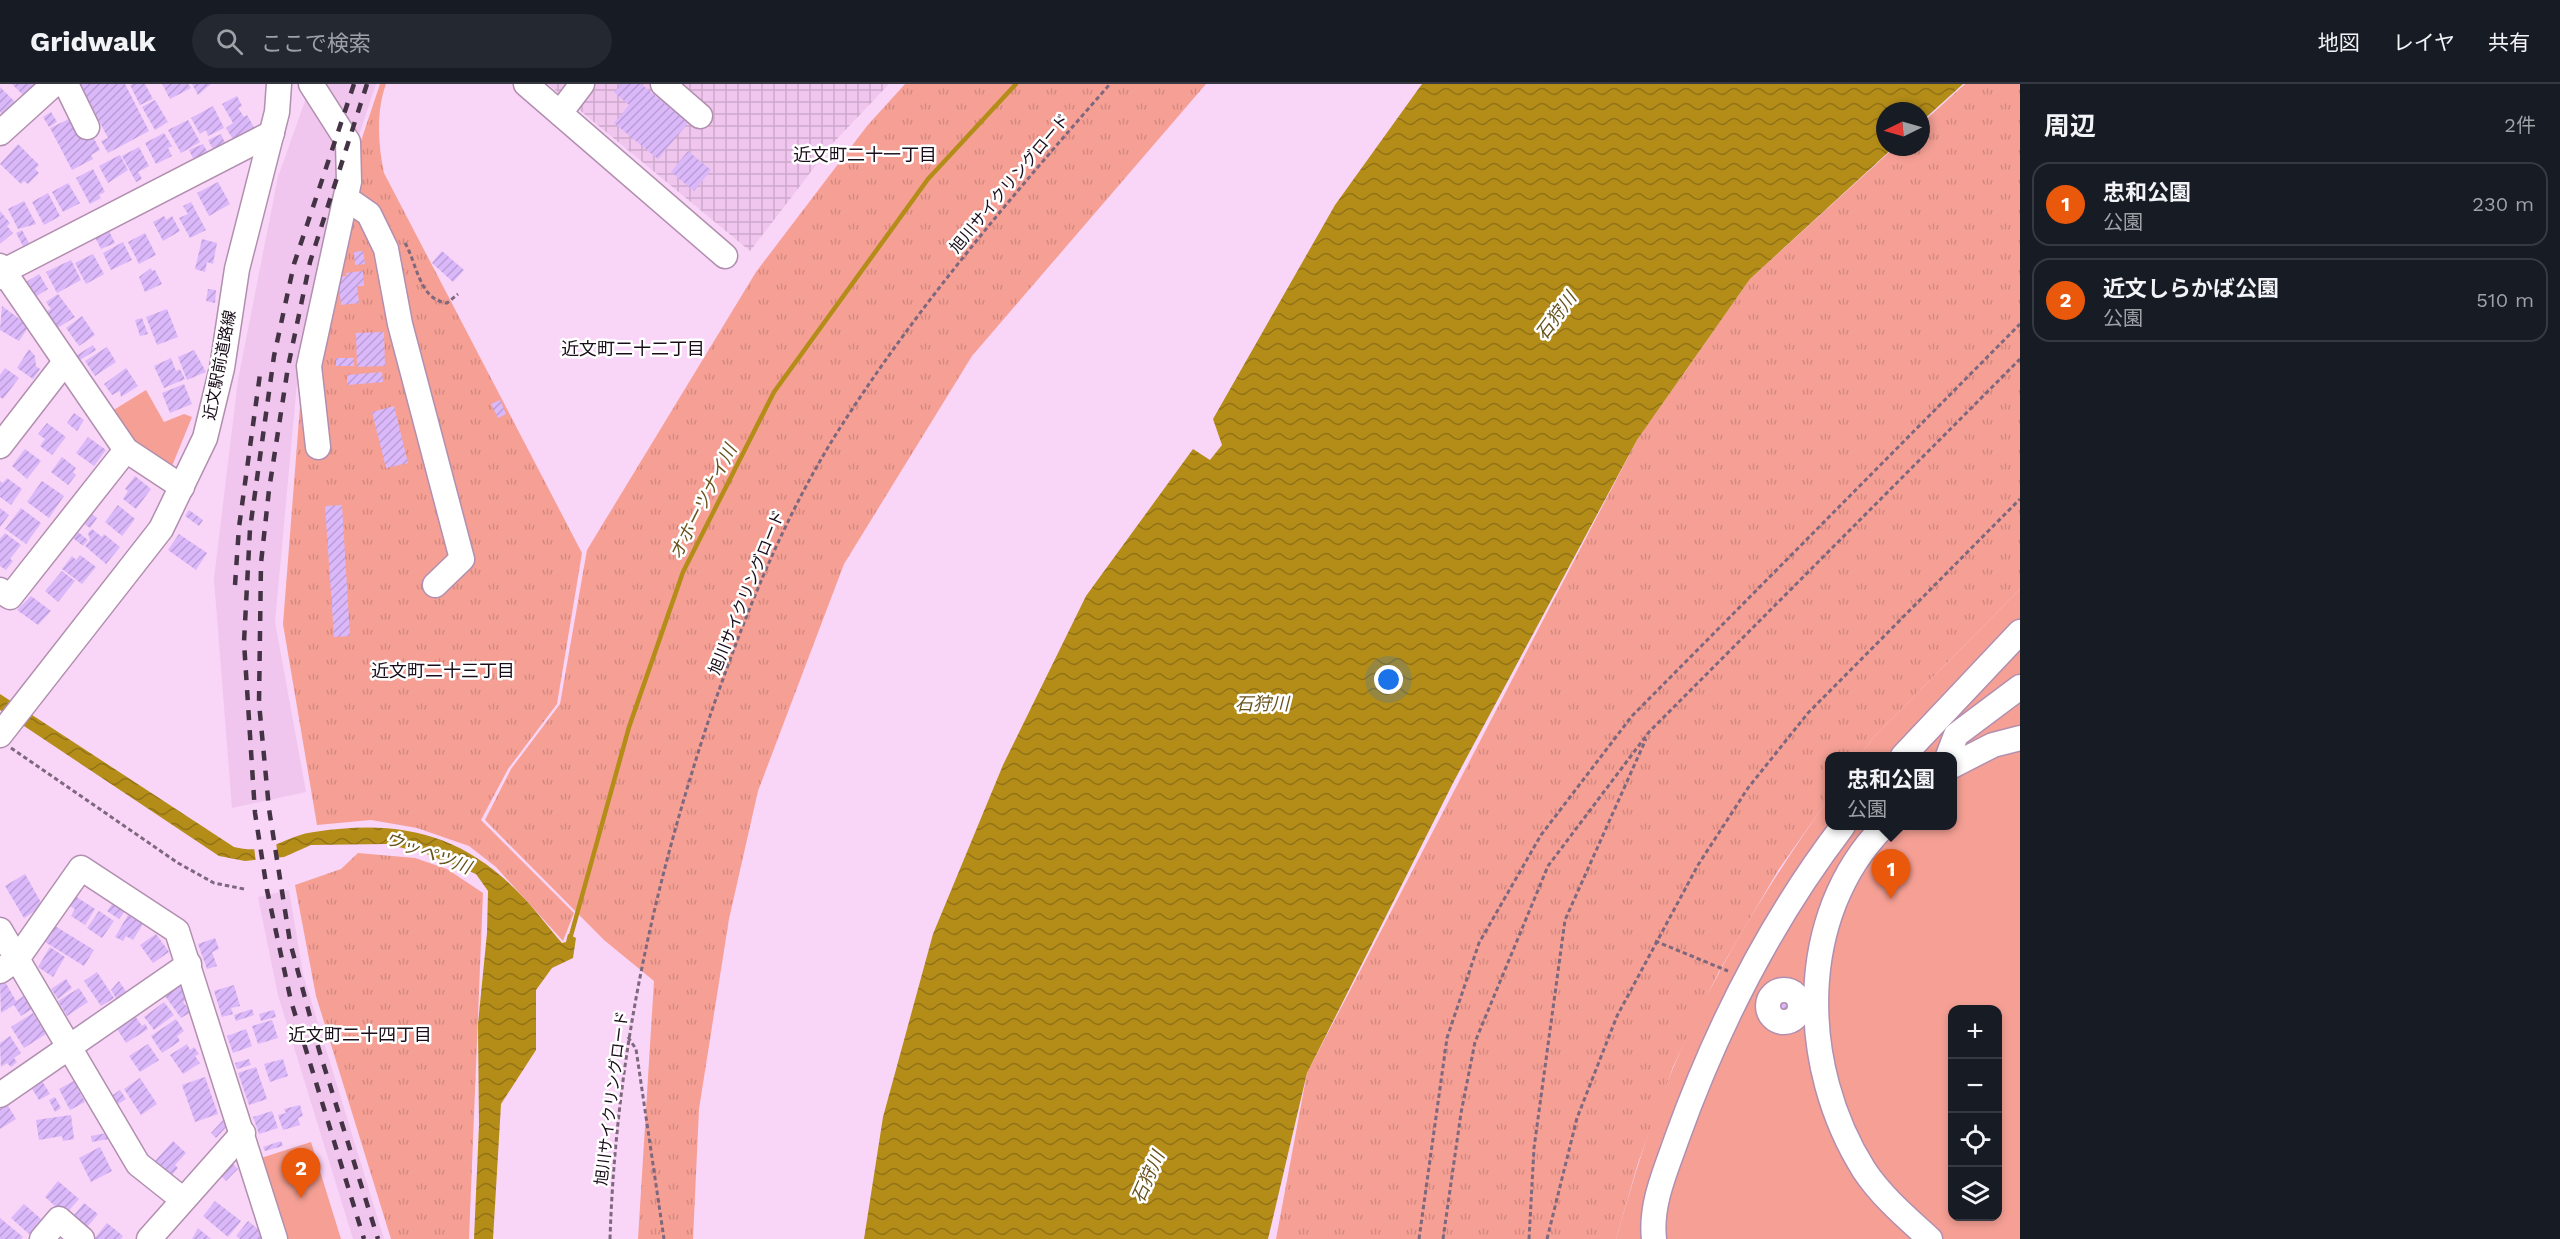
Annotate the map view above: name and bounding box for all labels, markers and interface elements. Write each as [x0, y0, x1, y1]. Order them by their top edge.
search box [192, 14, 612, 68]
text: Gridwalk [30, 25, 156, 58]
icon: search [213, 25, 246, 58]
text: 地図 [2318, 30, 2360, 55]
text: レイヤ [2393, 30, 2455, 55]
text: 共有 [2488, 30, 2530, 55]
text: ここで検索 [261, 31, 371, 56]
north arrow [1876, 102, 1930, 156]
street label: 旭川サイクリングロード [946, 110, 1073, 257]
text: 周辺 [2044, 111, 2096, 141]
text: 2件 [2504, 113, 2536, 137]
district label: 近文町二十一丁目 [793, 144, 937, 165]
text: 忠和公園 [2103, 180, 2191, 205]
text: 1 [2061, 192, 2070, 216]
text: 230 m [2472, 192, 2534, 216]
text: 公園 [2103, 210, 2143, 234]
text: 近文しらかば公園 [2103, 276, 2279, 301]
water label: 石狩川 [1531, 286, 1581, 344]
text: 2 [2060, 288, 2071, 312]
text: 510 m [2476, 288, 2534, 312]
text: 公園 [2103, 306, 2143, 330]
street label: 近文駅前道路線 [199, 308, 240, 422]
district label: 近文町二十二丁目 [561, 338, 705, 359]
water label: オホーツナイ川 [665, 439, 741, 563]
street label: 旭川サイクリングロード [705, 507, 788, 677]
district label: 近文町二十三丁目 [371, 660, 515, 681]
your location [1374, 665, 1403, 694]
water label: 石狩川 [1235, 693, 1291, 714]
popup [1825, 752, 1957, 830]
text: 忠和公園 [1847, 767, 1935, 792]
text: 公園 [1847, 797, 1887, 821]
water label: ウッペツ川 [382, 827, 476, 878]
pin: 1 [1872, 850, 1910, 899]
map controls [1948, 1005, 2002, 1221]
button: + [1948, 1005, 2002, 1059]
street label: 旭川サイクリングロード [591, 1010, 632, 1186]
district label: 近文町二十四丁目 [288, 1024, 432, 1045]
button: − [1948, 1059, 2002, 1113]
button: locate [1948, 1113, 2002, 1167]
water label: 石狩川 [1127, 1146, 1169, 1206]
pin: 2 [282, 1148, 320, 1198]
button: layers [1948, 1167, 2002, 1221]

